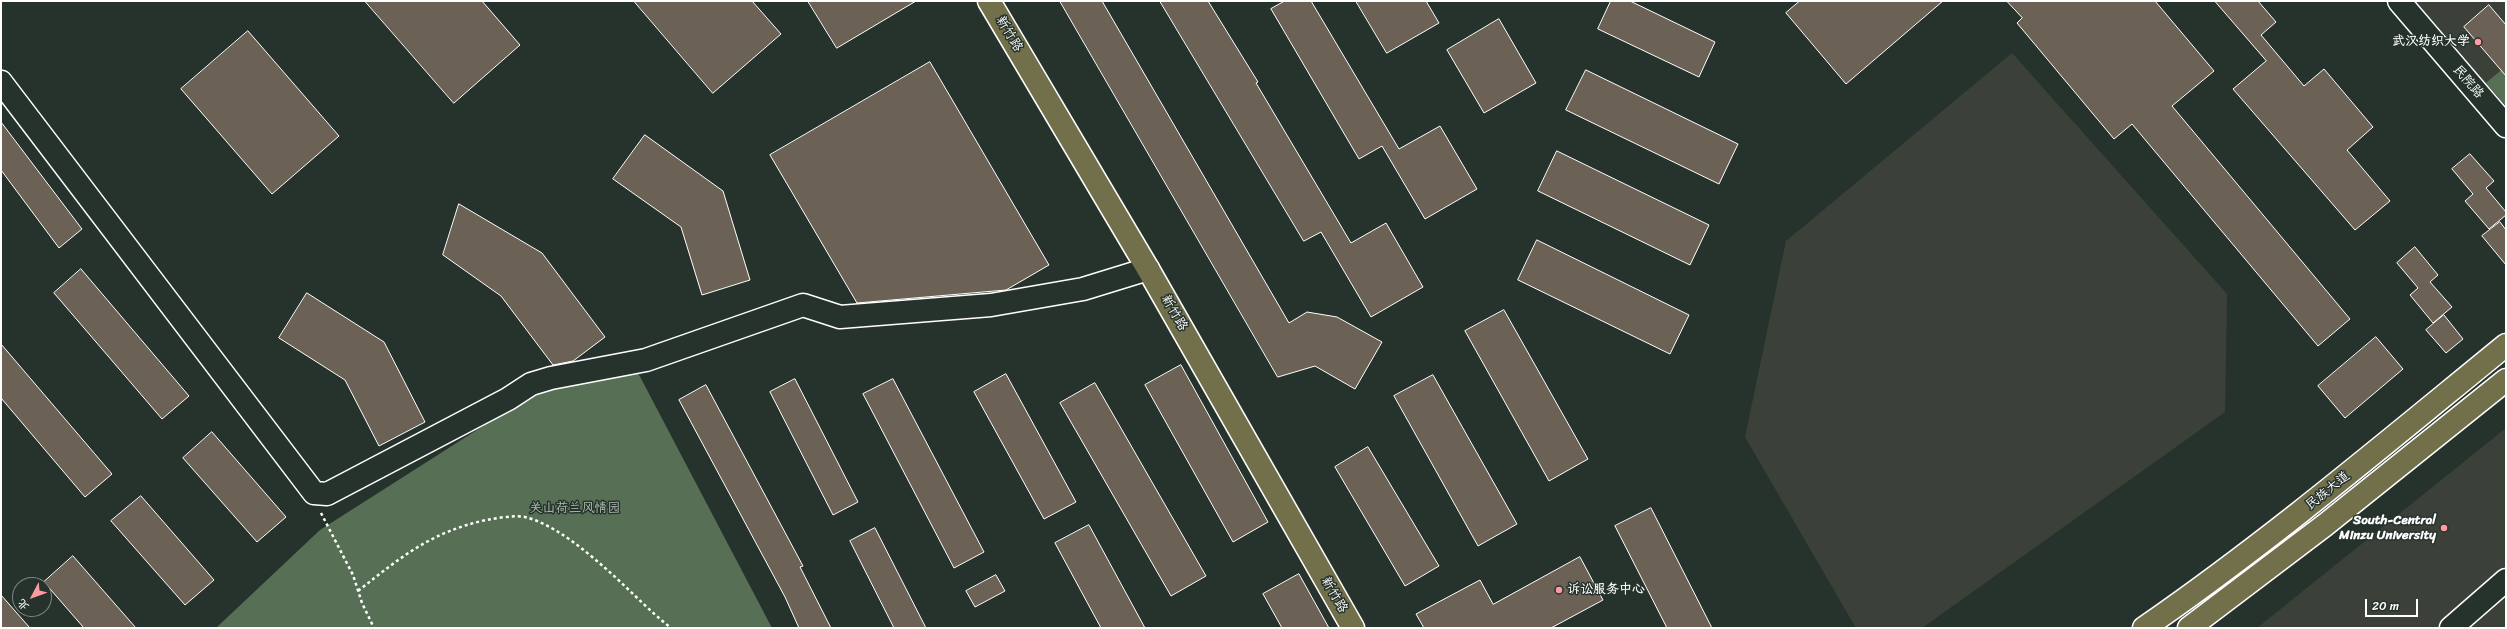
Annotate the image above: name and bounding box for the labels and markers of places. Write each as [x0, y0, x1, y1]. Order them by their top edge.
place label: 武汉纺织大学 [2392, 34, 2470, 50]
marker: 武汉纺织大学 [2473, 37, 2483, 47]
place label: South-Central Minzu University [2339, 513, 2436, 544]
marker: South-Central Minzu University [2439, 523, 2449, 533]
place label: 诉讼服务中心 [1567, 582, 1645, 598]
marker: 诉讼服务中心 [1554, 585, 1564, 595]

